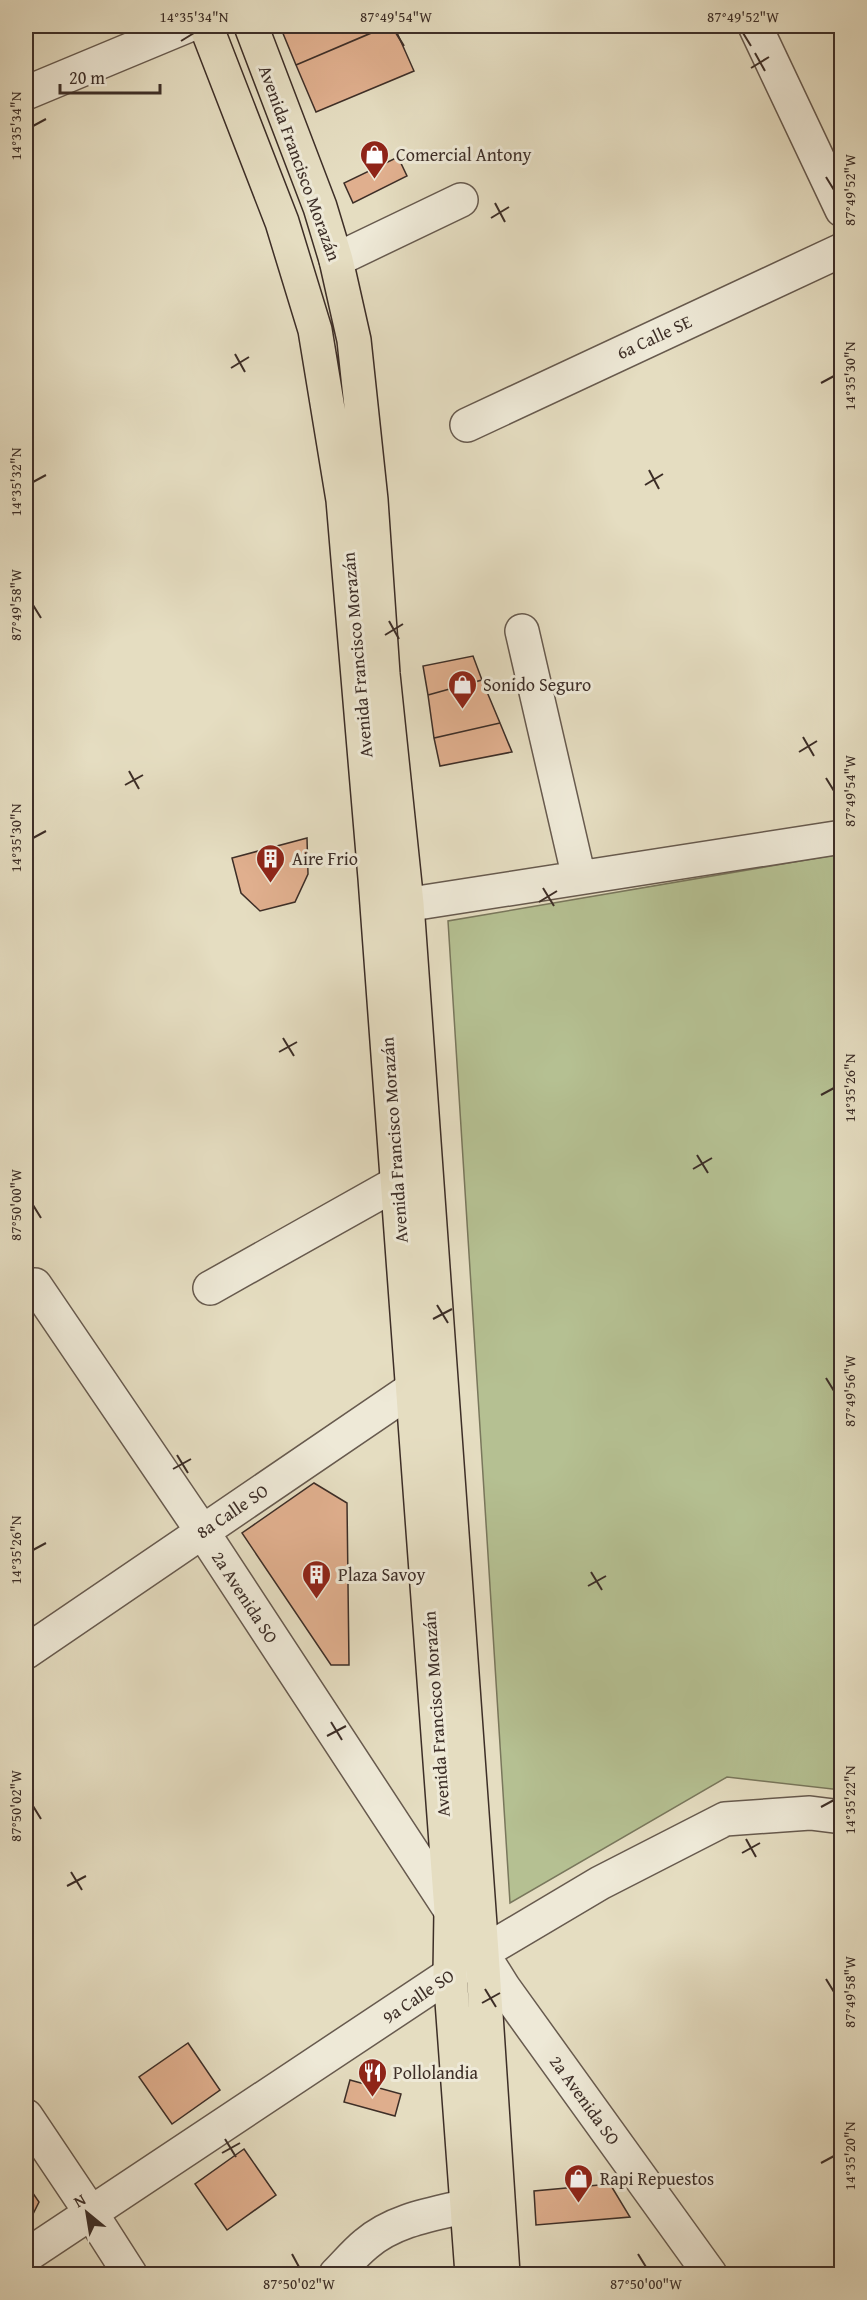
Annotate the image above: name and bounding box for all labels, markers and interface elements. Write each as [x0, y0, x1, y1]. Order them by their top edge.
text: 14°35'34"N [160, 6, 229, 27]
text: 87°49'54"W [360, 6, 432, 27]
text: 87°49'52"W [707, 6, 779, 27]
scale bar [60, 57, 160, 95]
street label: Avenida Francisco Morazán [252, 61, 348, 265]
text: 20 m [69, 64, 105, 91]
text: 14°35'34"N [5, 91, 26, 160]
shop icon: Comercial Antony [359, 138, 391, 180]
place label: Comercial Antony [396, 141, 531, 168]
text: 87°49'52"W [839, 154, 860, 226]
street label: 6a Calle SE [612, 308, 696, 366]
text: 14°35'30"N [839, 341, 860, 410]
text: 14°35'32"N [5, 447, 26, 516]
street label: Avenida Francisco Morazán [335, 551, 379, 759]
text: 87°49'58"W [5, 569, 26, 641]
shop icon: Sonido Seguro [446, 668, 478, 710]
place label: Sonido Seguro [483, 671, 591, 698]
text: 87°49'54"W [839, 755, 860, 827]
text: 14°35'30"N [5, 803, 26, 872]
building icon: Aire Frio [255, 842, 287, 884]
place label: Aire Frio [292, 845, 358, 872]
street label: Avenida Francisco Morazán [373, 1036, 415, 1244]
text: 14°35'26"N [839, 1053, 860, 1122]
text: 87°50'00"W [5, 1169, 26, 1241]
text: 87°49'56"W [839, 1355, 860, 1427]
street label: 8a Calle SO [191, 1477, 273, 1545]
text: 14°35'26"N [5, 1515, 26, 1584]
street label: 2a Avenida SO [205, 1546, 285, 1648]
building icon: Plaza Savoy [301, 1558, 333, 1600]
place label: Plaza Savoy [338, 1561, 425, 1588]
street label: Avenida Francisco Morazán [415, 1610, 457, 1818]
text: 14°35'22"N [839, 1765, 860, 1834]
text: 87°50'02"W [5, 1770, 26, 1842]
text: 87°49'58"W [839, 1956, 860, 2028]
street label: 9a Calle SO [377, 1962, 459, 2030]
street label: 2a Avenida SO [543, 2050, 627, 2151]
restaurant icon: Pollolandia [356, 2056, 388, 2098]
place label: Pollolandia [393, 2059, 478, 2086]
text: 14°35'20"N [839, 2121, 860, 2190]
shop icon: Rapi Repuestos [563, 2162, 595, 2204]
place label: Rapi Repuestos [600, 2165, 714, 2192]
north arrow [57, 2183, 117, 2243]
text: N [69, 2187, 90, 2213]
text: 87°50'02"W [263, 2273, 335, 2294]
text: 87°50'00"W [610, 2273, 682, 2294]

